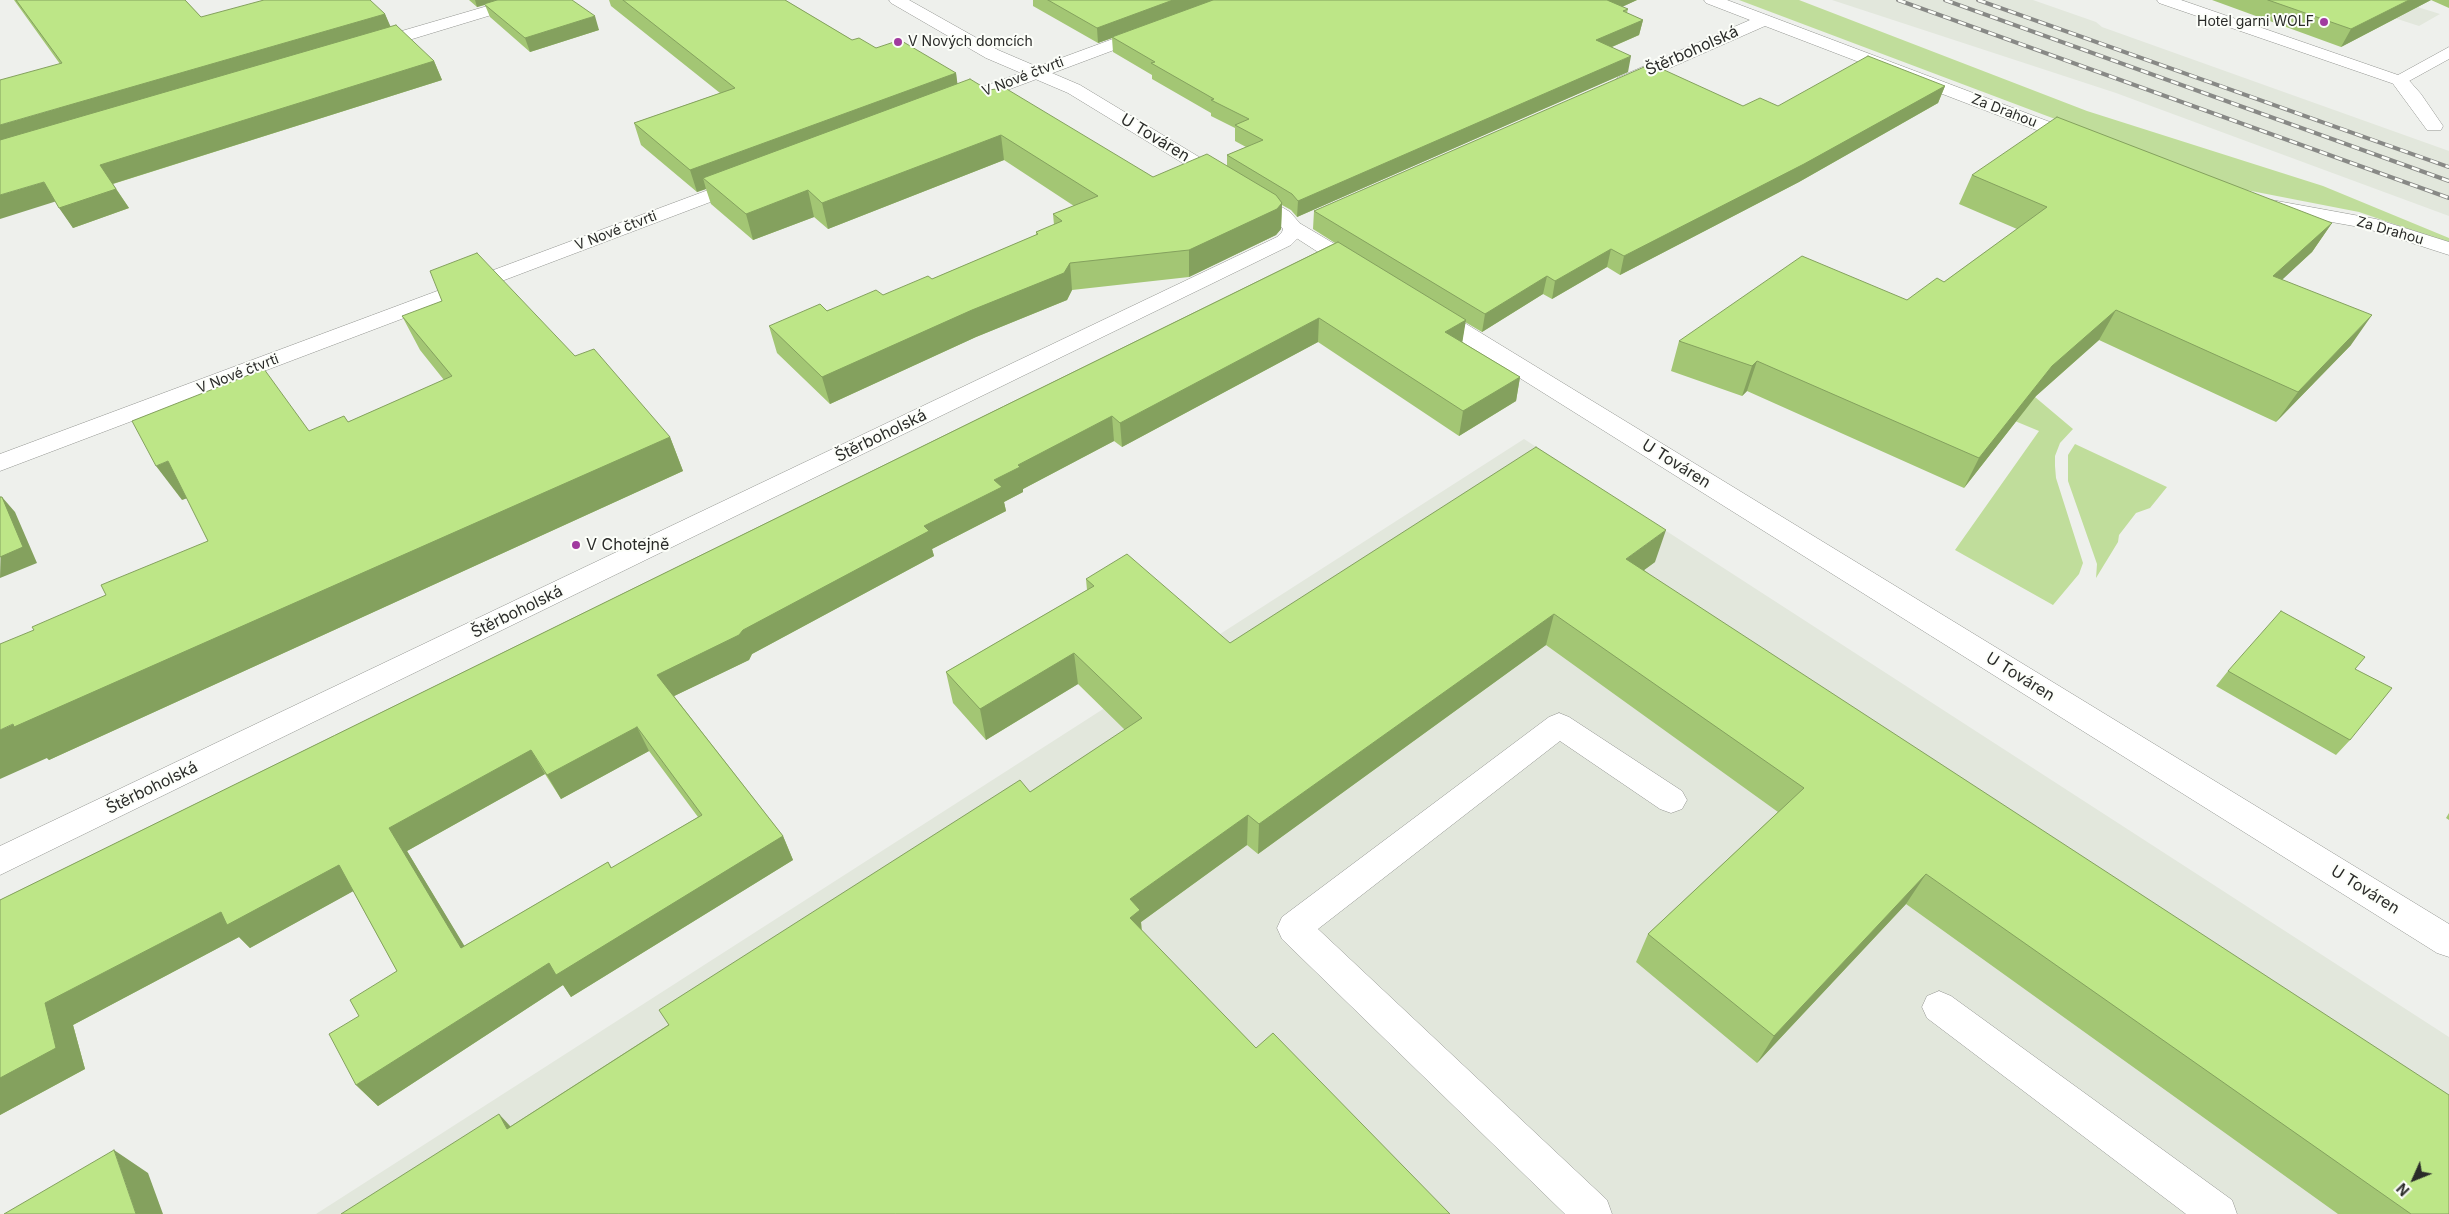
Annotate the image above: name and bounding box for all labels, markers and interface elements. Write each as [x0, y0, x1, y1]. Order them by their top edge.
place label: Hotel garni WOLF [2197, 14, 2314, 30]
marker: Hotel garni WOLF [2318, 16, 2330, 28]
street label: Štěrboholská [1643, 22, 1741, 80]
place label: V Nových domcích [908, 34, 1033, 50]
marker: V Nových domcích [892, 36, 904, 48]
street label: V Nové čtvrti [980, 54, 1066, 100]
street label: Za Drahou [1969, 91, 2039, 131]
street label: U Továren [1117, 110, 1193, 166]
street label: V Nové čtvrti [573, 208, 659, 254]
street label: Za Drahou [2355, 213, 2425, 249]
street label: V Nové čtvrti [195, 351, 281, 397]
street label: Štěrboholská [832, 406, 930, 466]
street label: U Továren [1638, 435, 1714, 493]
place label: V Chotejně [586, 535, 669, 555]
marker: V Chotejně [570, 539, 582, 551]
street label: Štěrboholská [468, 582, 566, 642]
street label: U Továren [1982, 648, 2058, 706]
street label: Štěrboholská [103, 758, 201, 818]
street label: U Továren [2327, 861, 2403, 919]
north arrow [2389, 1154, 2439, 1204]
text: N [2393, 1180, 2413, 1200]

